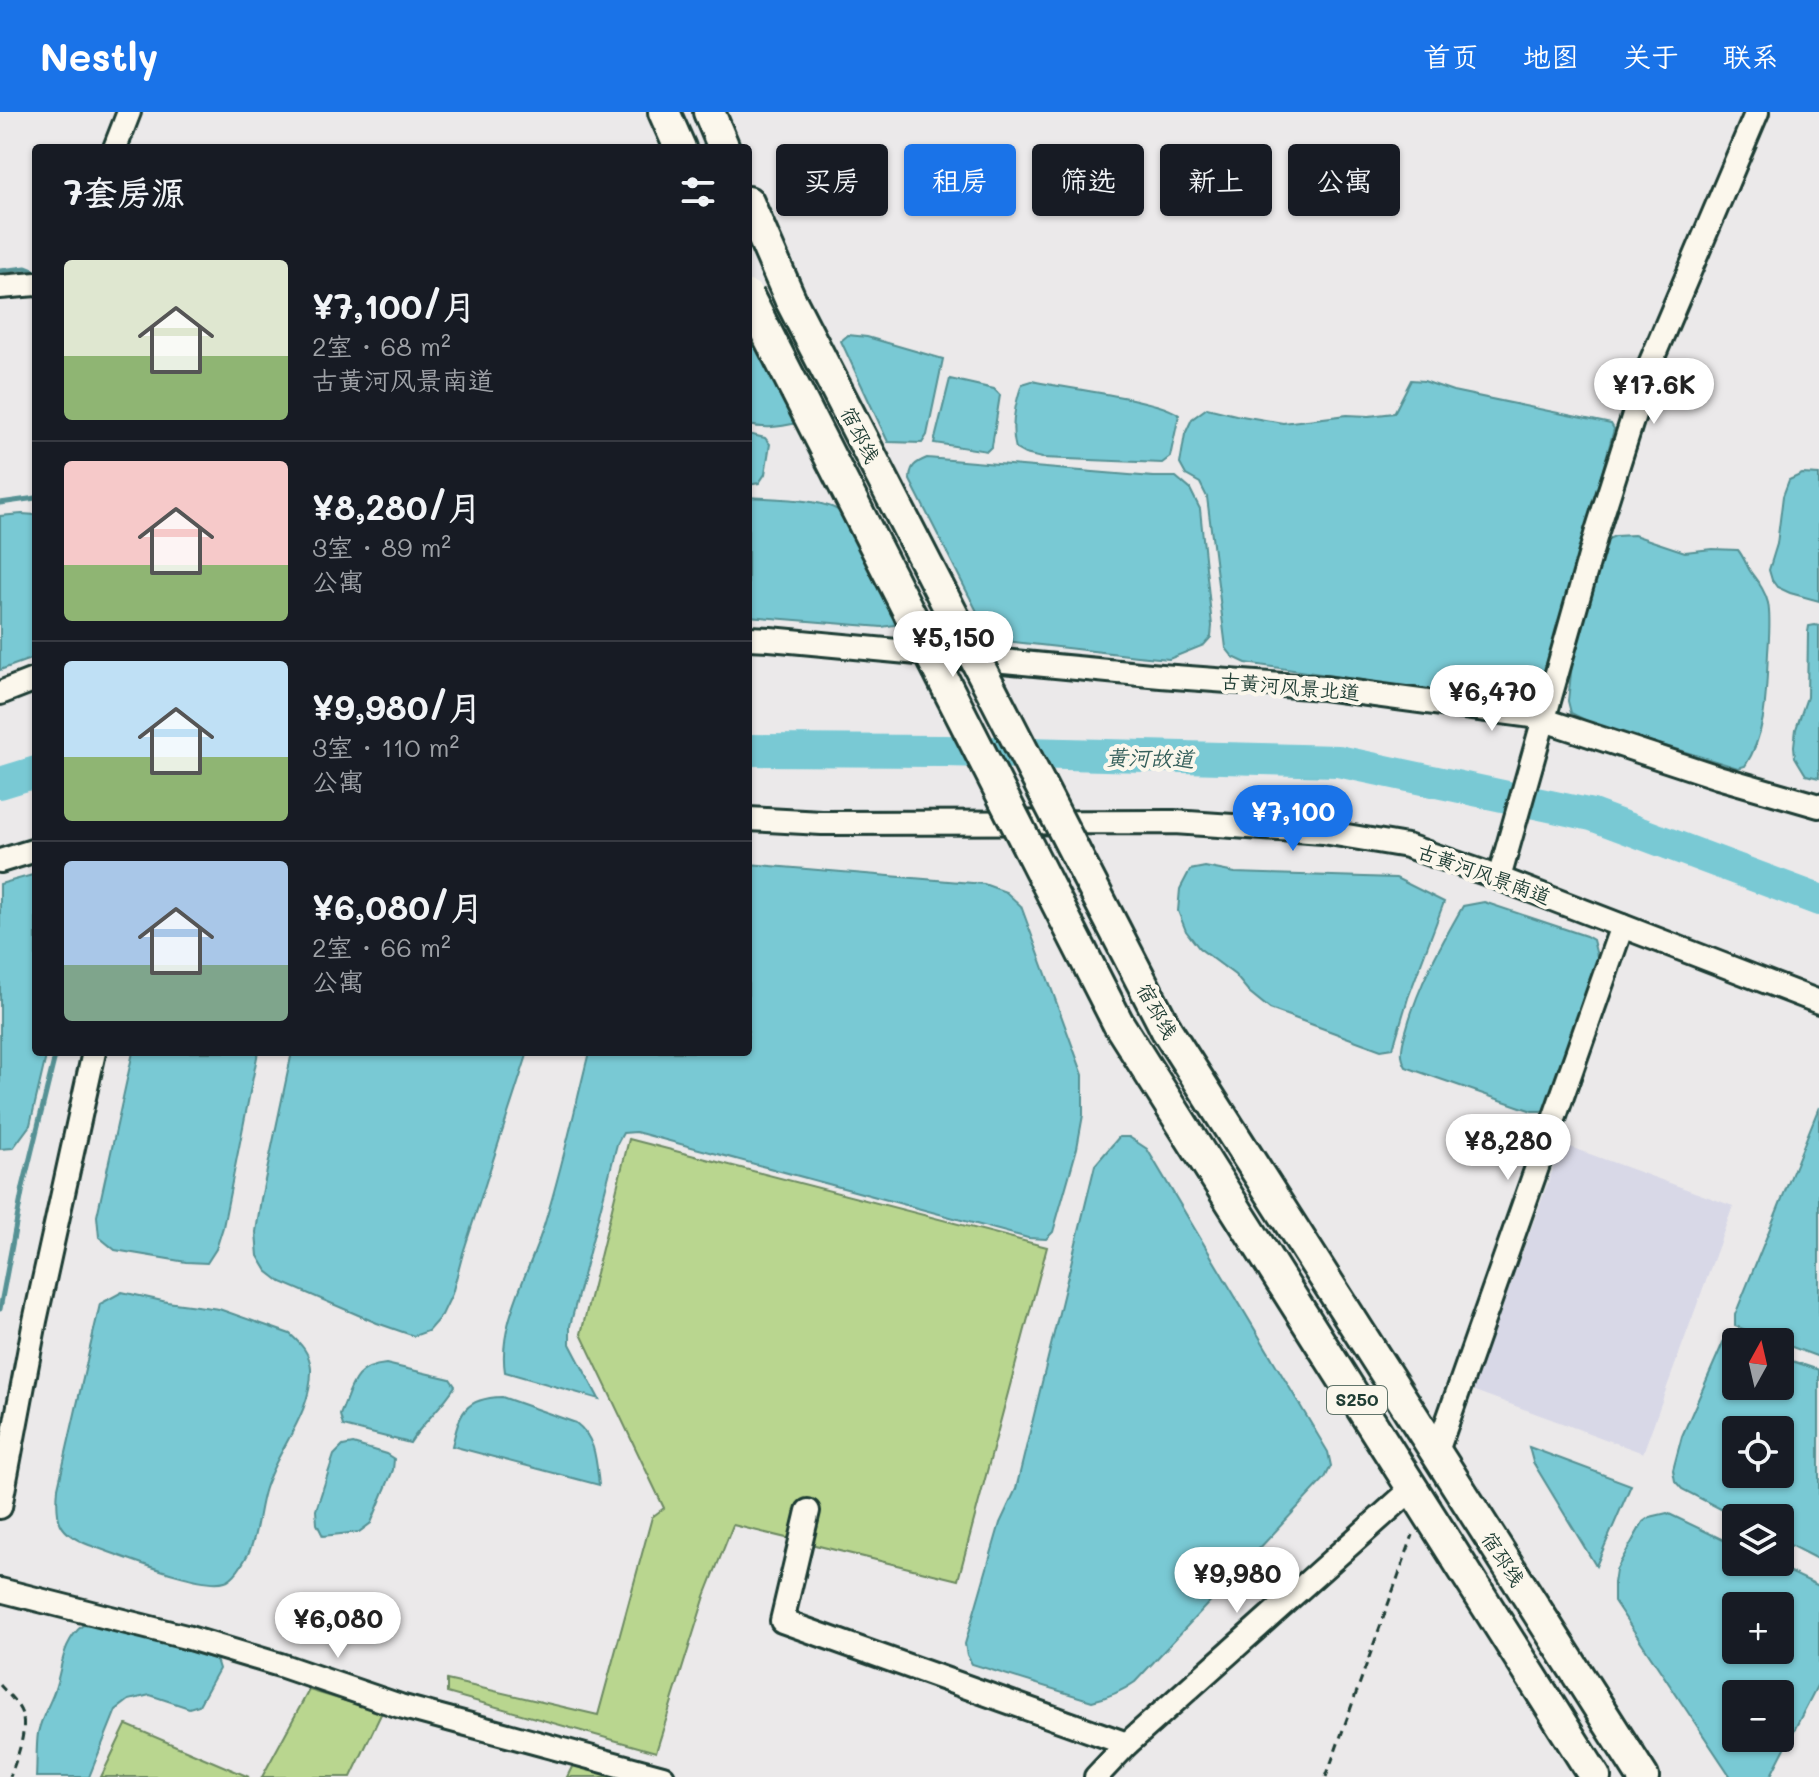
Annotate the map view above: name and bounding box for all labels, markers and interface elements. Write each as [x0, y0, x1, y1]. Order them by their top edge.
text: Nestly [40, 31, 158, 81]
text: 首页 [1423, 38, 1479, 74]
text: 地图 [1523, 38, 1579, 74]
text: 关于 [1623, 38, 1679, 74]
text: 联系 [1723, 38, 1779, 74]
chip: 买房 [776, 144, 888, 216]
chip: 租房 [904, 144, 1016, 216]
chip: 筛选 [1032, 144, 1144, 216]
chip: 新上 [1160, 144, 1272, 216]
chip: 公寓 [1288, 144, 1400, 216]
text: 7套房源 [64, 169, 185, 214]
icon: filters [676, 170, 720, 214]
text: ¥7,100/月 [312, 283, 476, 328]
icon: home [128, 292, 224, 388]
text: 2室 · 68 m² [312, 329, 451, 363]
pin: ¥17.6K [1589, 358, 1719, 426]
text: 古黄河风景南道 [312, 363, 494, 397]
text: ¥17.6K [1612, 367, 1696, 401]
street label: 宿邳线 [836, 402, 886, 467]
text: ¥8,280/月 [312, 484, 482, 529]
icon: home [128, 493, 224, 589]
text: 3室 · 89 m² [312, 530, 451, 564]
text: 公寓 [312, 564, 364, 598]
pin: ¥5,150 [888, 611, 1018, 679]
text: ¥5,150 [911, 620, 995, 654]
pin: ¥6,470 [1427, 665, 1557, 733]
street label: 古黄河风景北道 [1219, 667, 1361, 705]
text: ¥6,470 [1448, 674, 1536, 708]
text: ¥9,980/月 [312, 684, 482, 729]
icon: home [128, 693, 224, 789]
text: 3室 · 110 m² [312, 730, 459, 764]
water label: 黄河故道 [1106, 742, 1196, 773]
text: 公寓 [312, 764, 364, 798]
pin: ¥7,100 [1228, 785, 1358, 853]
text: ¥7,100 [1251, 794, 1335, 828]
street label: 古黄河风景南道 [1414, 837, 1555, 909]
text: ¥6,080/月 [312, 884, 484, 929]
icon: home [128, 893, 224, 989]
text: 2室 · 66 m² [312, 930, 451, 964]
text: 公寓 [312, 964, 364, 998]
street label: 宿邳线 [1132, 978, 1184, 1043]
pin: ¥8,280 [1443, 1114, 1573, 1182]
text: ¥8,280 [1464, 1123, 1552, 1157]
north arrow [1722, 1328, 1794, 1400]
map controls [1722, 1328, 1794, 1752]
road number: S250 [1327, 1386, 1387, 1414]
button: locate [1722, 1416, 1794, 1488]
button: layers [1722, 1504, 1794, 1576]
street label: 宿邳线 [1477, 1526, 1531, 1591]
pin: ¥9,980 [1172, 1547, 1302, 1615]
text: ¥9,980 [1192, 1556, 1282, 1590]
pin: ¥6,080 [273, 1592, 403, 1660]
button: + [1722, 1592, 1794, 1664]
text: ¥6,080 [293, 1601, 383, 1635]
button: − [1722, 1680, 1794, 1752]

